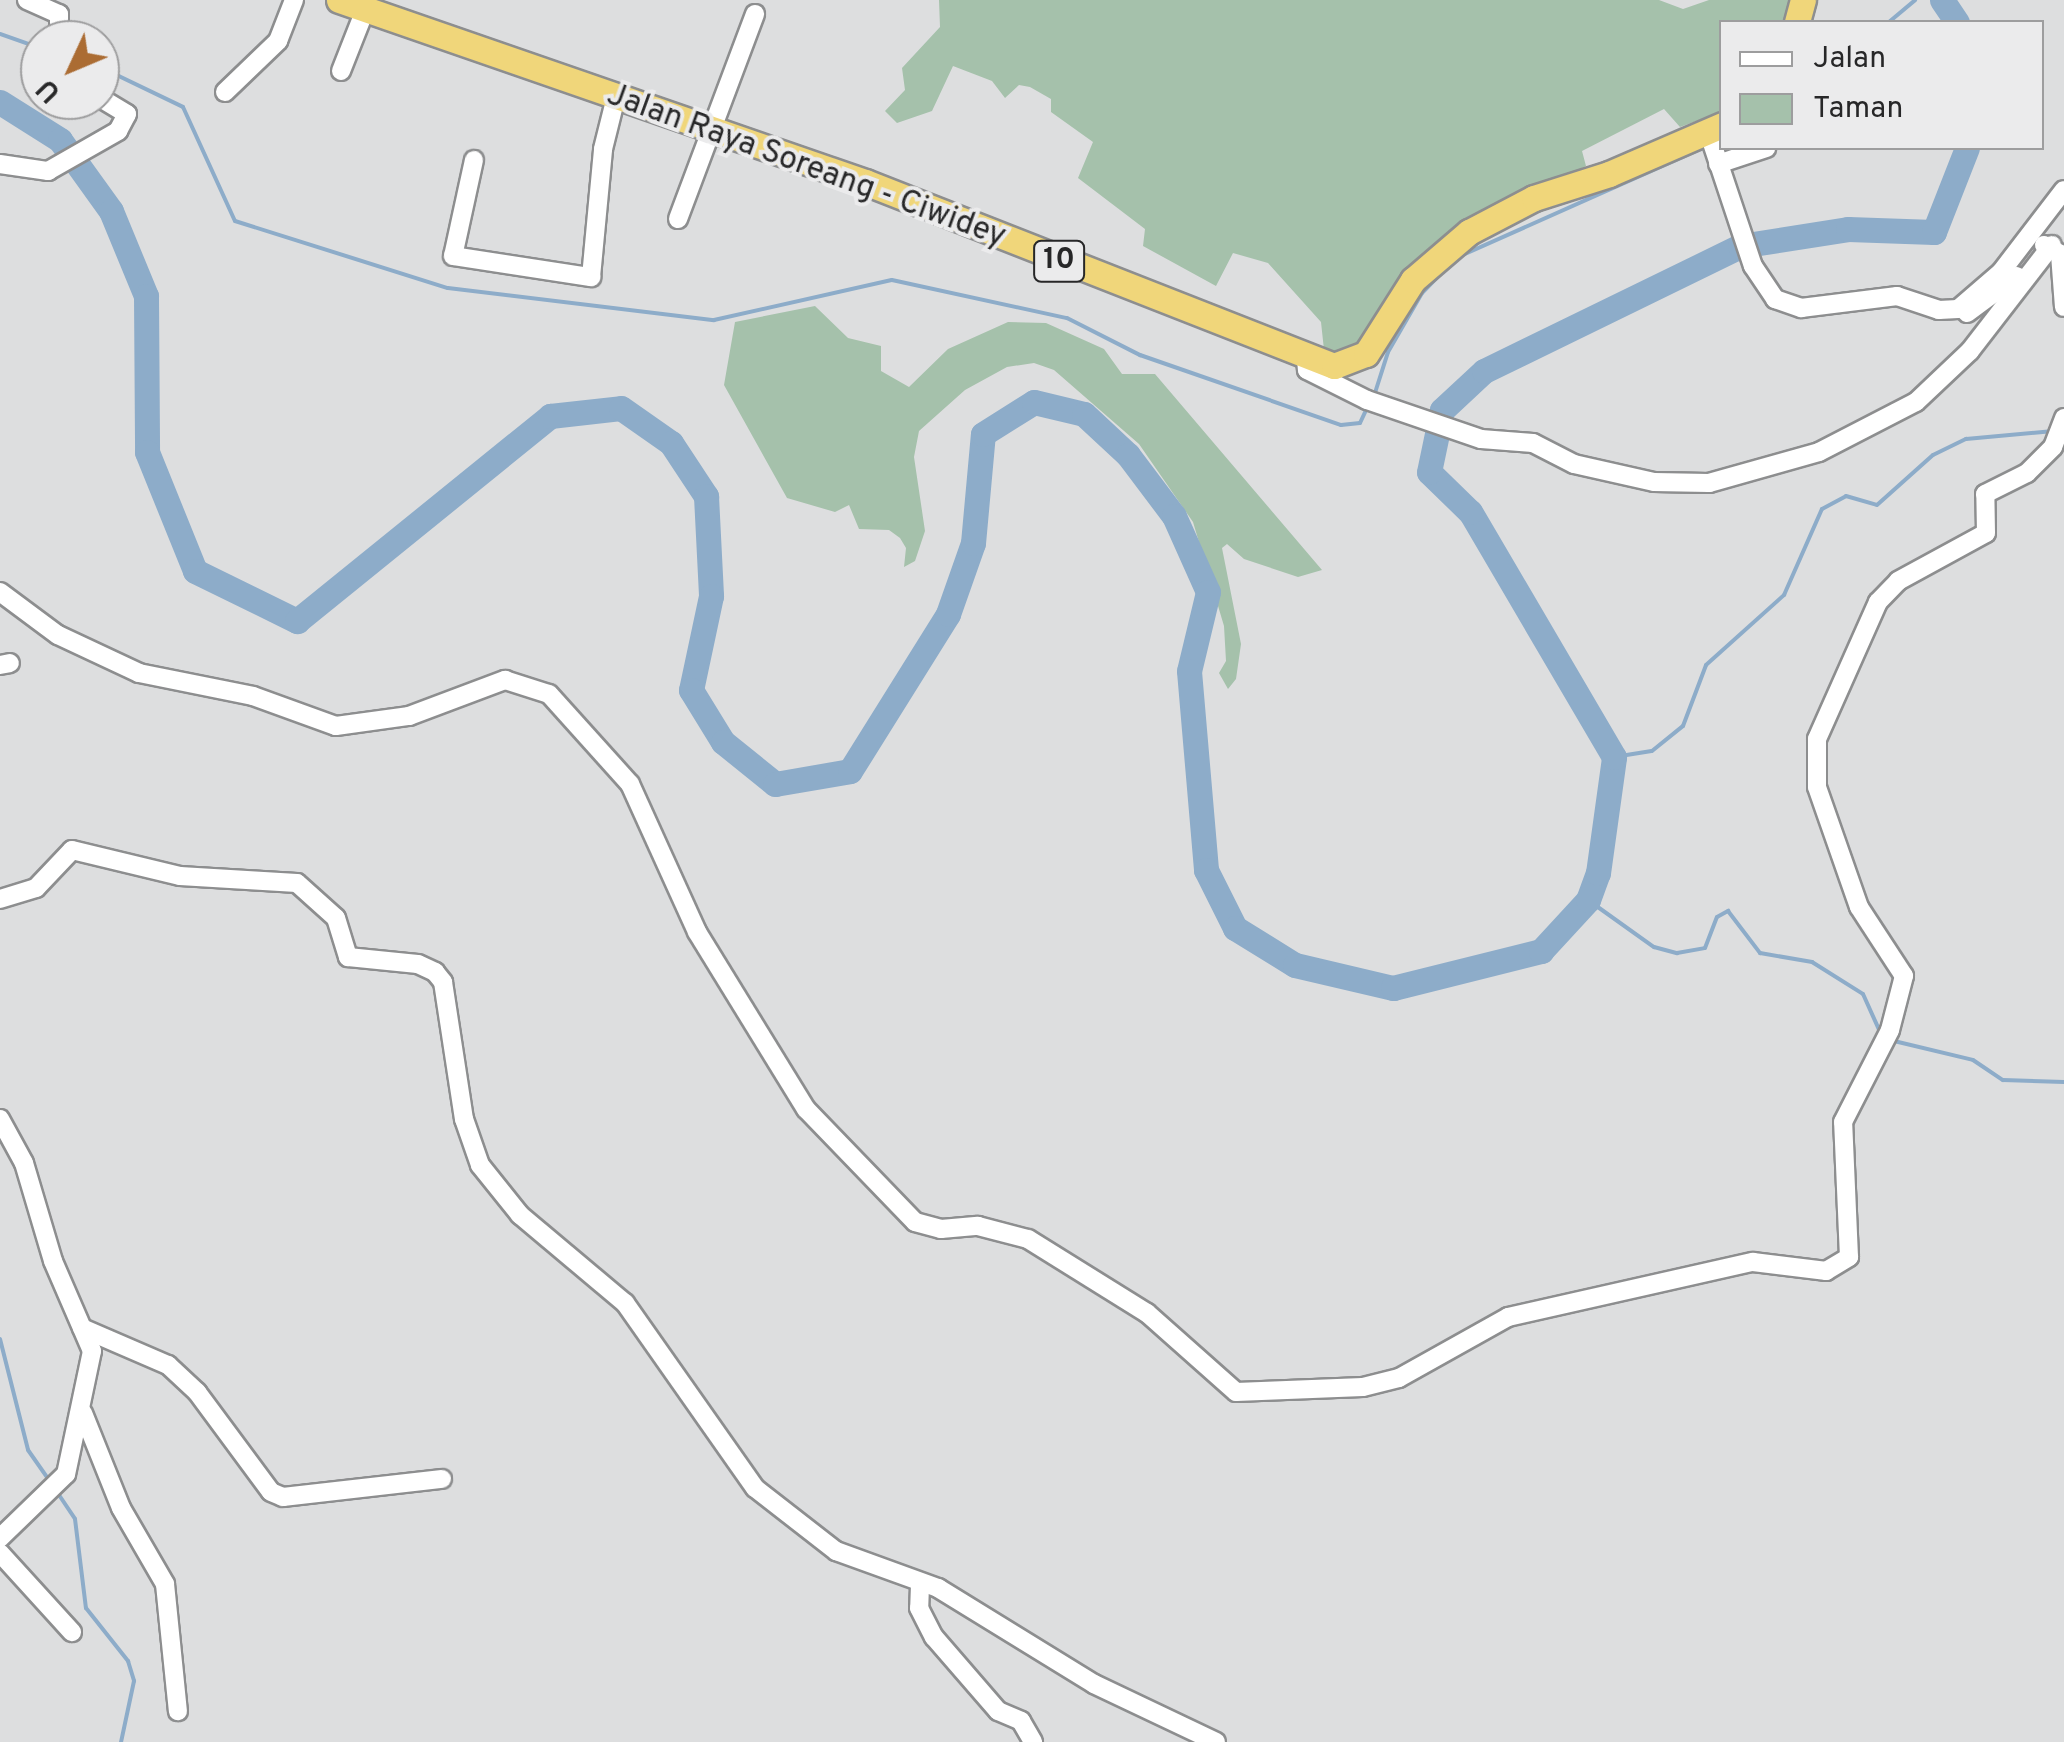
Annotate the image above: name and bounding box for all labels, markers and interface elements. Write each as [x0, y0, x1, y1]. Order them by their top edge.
north arrow [20, 20, 120, 120]
legend [1719, 20, 2044, 150]
text: Jalan [1813, 41, 1886, 78]
text: U [30, 70, 70, 109]
street label: Jalan Raya Soreang - Ciwidey [601, 77, 1011, 257]
text: Taman [1813, 91, 1903, 128]
road number: 10 [1032, 236, 1086, 286]

